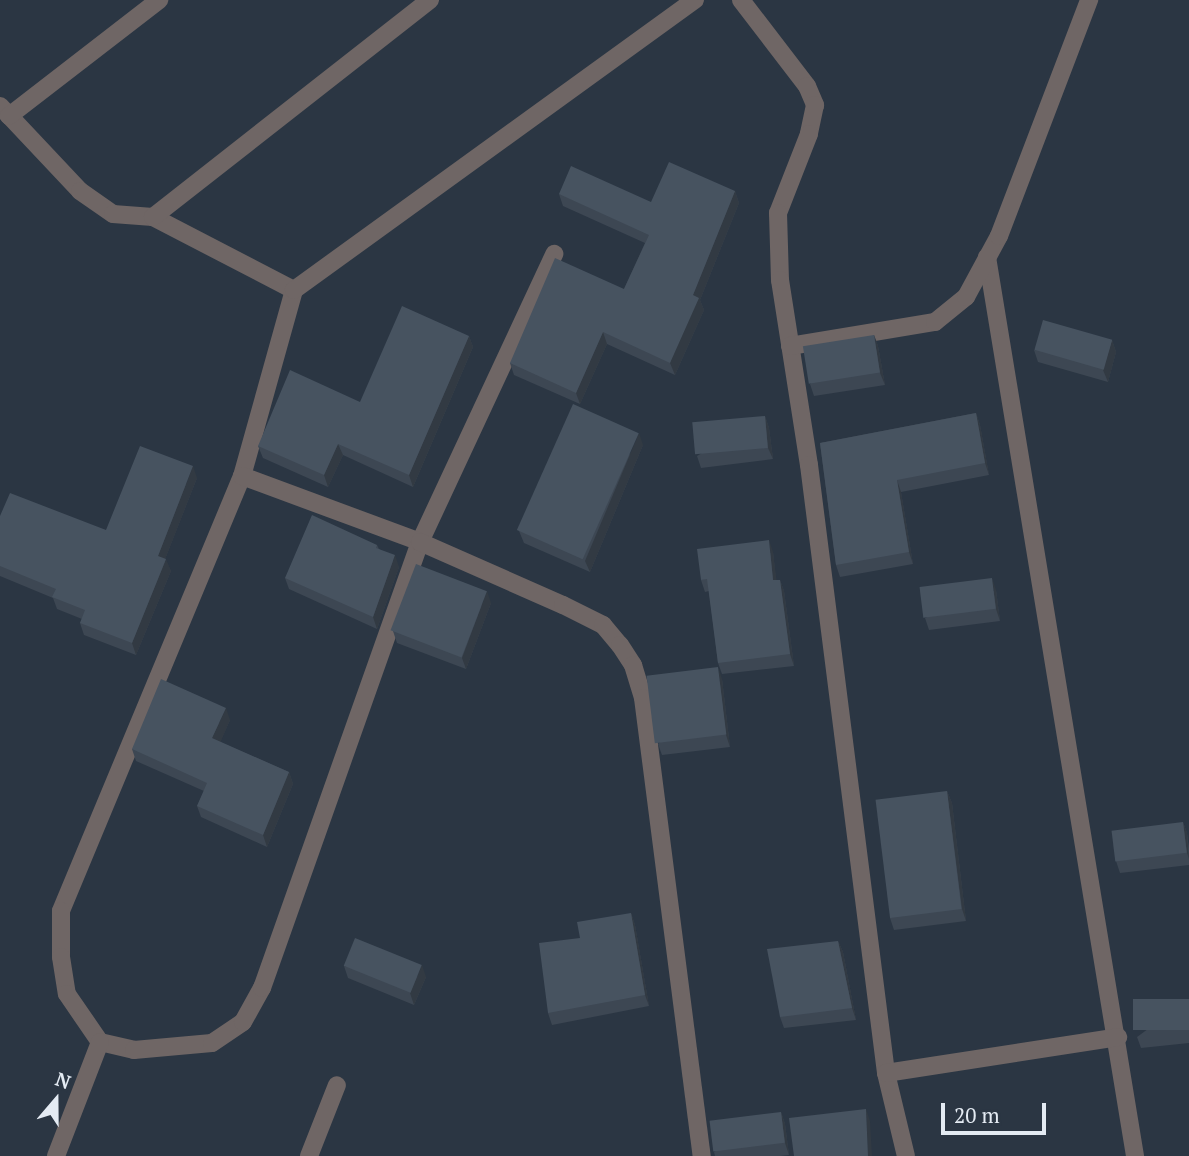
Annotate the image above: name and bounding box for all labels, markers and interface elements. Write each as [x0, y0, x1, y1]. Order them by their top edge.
north arrow [21, 1065, 91, 1135]
text: N [52, 1066, 74, 1094]
scale bar [944, 1090, 1049, 1134]
text: 20 m [954, 1101, 1000, 1129]

